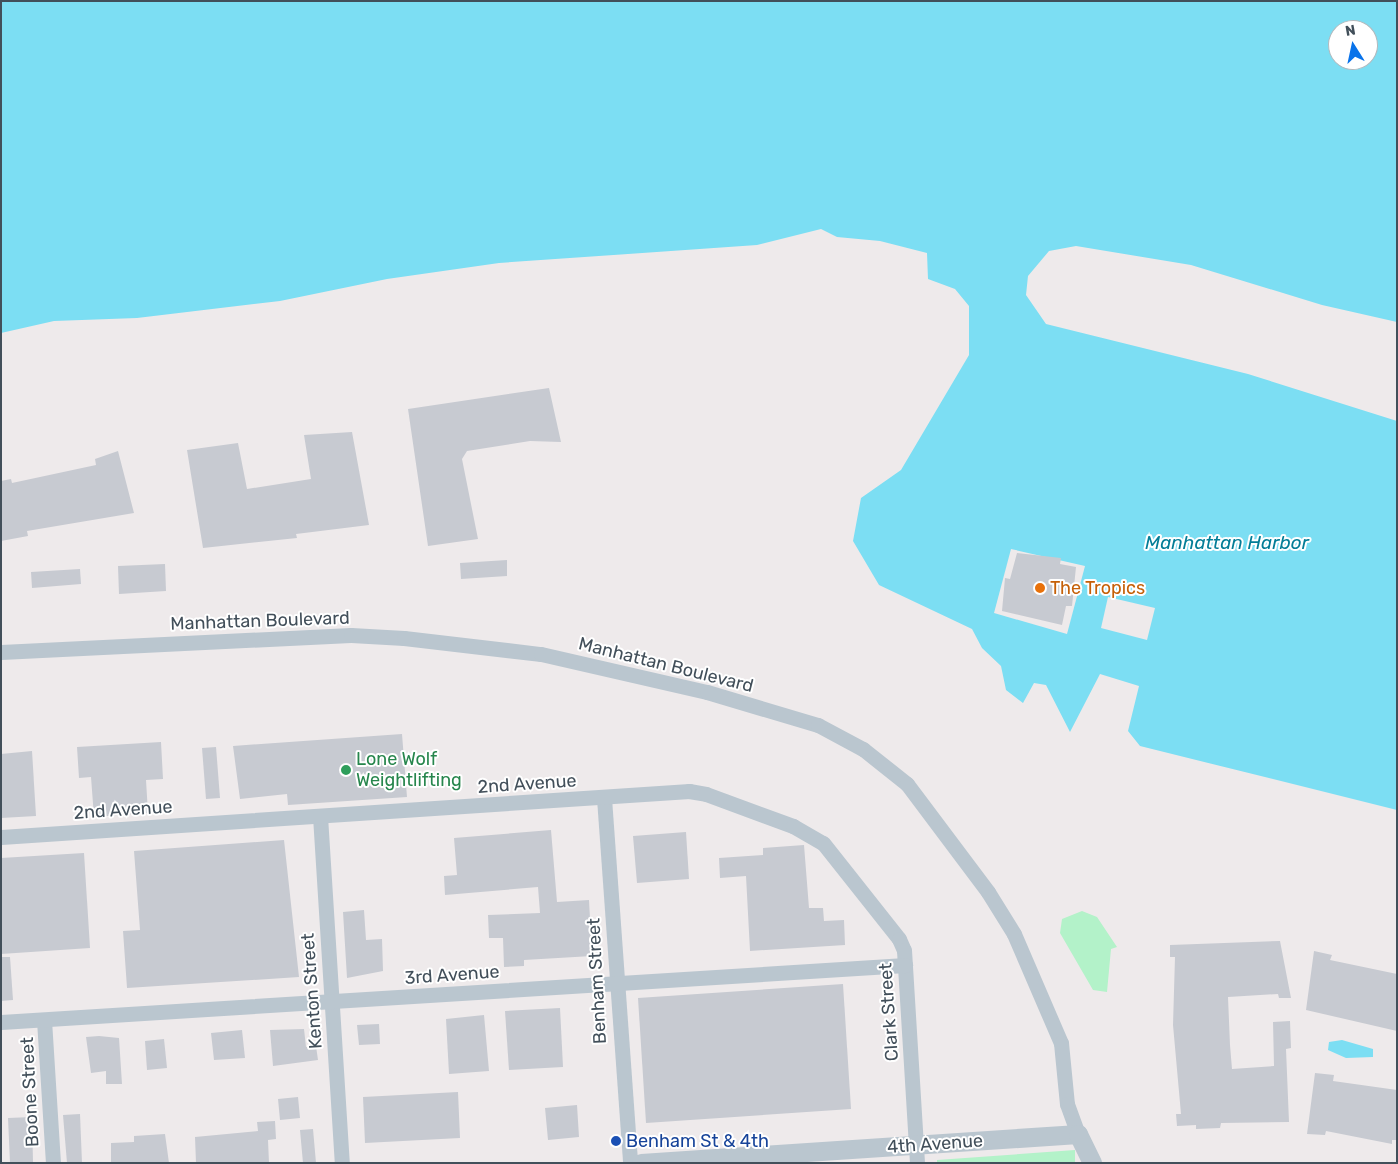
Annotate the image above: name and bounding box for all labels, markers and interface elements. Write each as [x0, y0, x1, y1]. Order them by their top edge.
north arrow [1328, 20, 1378, 70]
text: N [1344, 21, 1357, 40]
water label: Manhattan Harbor [1145, 532, 1309, 554]
place label: The Tropics [1050, 577, 1146, 599]
marker: The Tropics [1034, 582, 1046, 594]
street label: Manhattan Boulevard [170, 607, 350, 635]
street label: Manhattan Boulevard [576, 633, 756, 697]
place label: Lone Wolf Weightlifting [356, 749, 462, 792]
marker: Lone Wolf Weightlifting [340, 764, 352, 776]
street label: 2nd Avenue [477, 770, 577, 798]
street label: 2nd Avenue [73, 796, 173, 824]
street label: Benham Street [583, 917, 611, 1045]
street label: Kenton Street [297, 932, 327, 1050]
street label: 3rd Avenue [404, 961, 500, 989]
street label: Clark Street [875, 962, 903, 1062]
street label: Boone Street [16, 1036, 44, 1148]
place label: Benham St & 4th [626, 1130, 769, 1152]
street label: 4th Avenue [886, 1130, 984, 1158]
marker: Benham St & 4th [610, 1135, 622, 1147]

